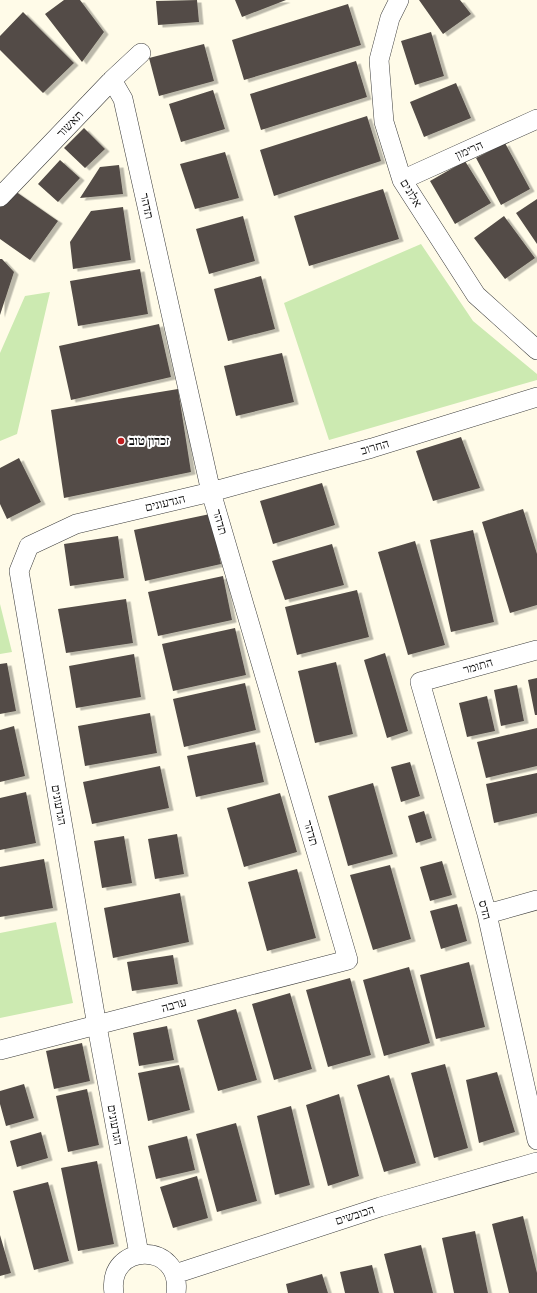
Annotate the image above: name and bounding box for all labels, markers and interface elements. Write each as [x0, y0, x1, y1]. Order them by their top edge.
street label: תאשור [54, 108, 86, 140]
street label: הרימון [453, 138, 485, 162]
street label: אלונים [397, 176, 425, 210]
street label: תדהר [137, 192, 157, 220]
place label: זכרון טוב [129, 434, 170, 448]
marker: זכרון טוב [116, 436, 126, 446]
street label: החרוב [359, 436, 391, 458]
street label: הגדעונים [143, 492, 187, 514]
street label: תדהר [210, 508, 230, 536]
street label: התומר [462, 655, 495, 677]
street label: הגדעונים [49, 784, 69, 827]
street label: תדהר [301, 819, 321, 847]
street label: הדס [476, 899, 494, 921]
street label: ערבה [160, 995, 188, 1015]
street label: הגדעונים [105, 1104, 125, 1147]
street label: הכובשים [333, 1202, 377, 1228]

